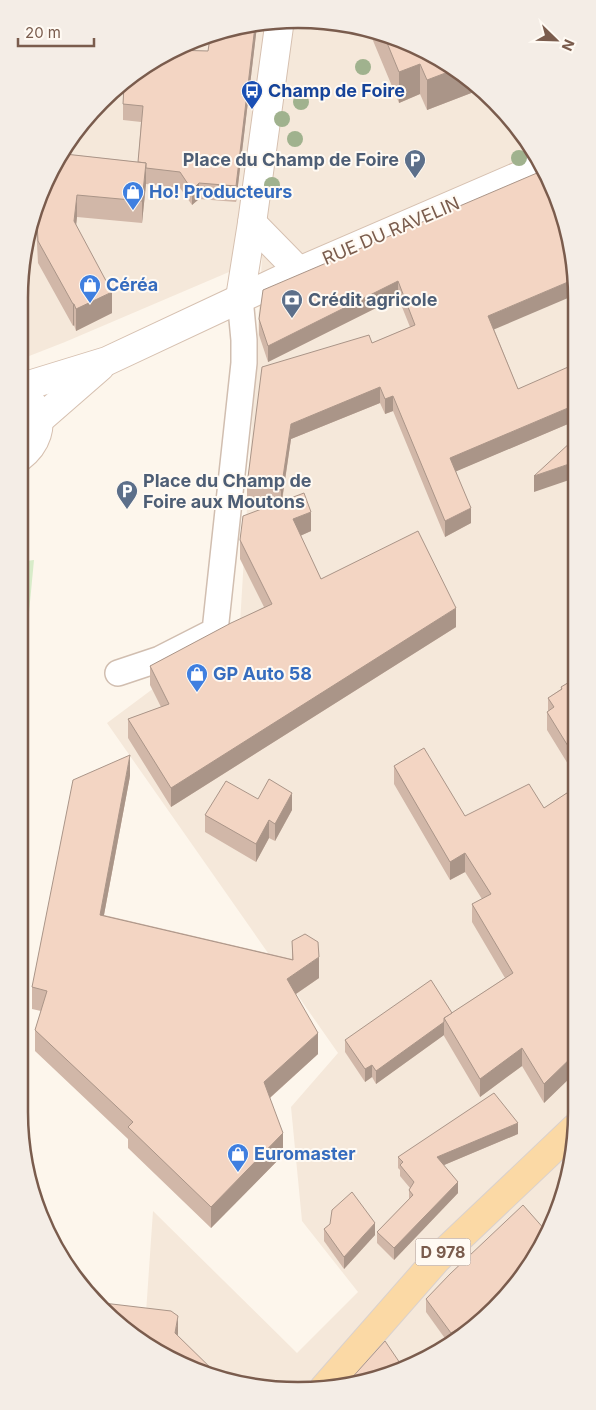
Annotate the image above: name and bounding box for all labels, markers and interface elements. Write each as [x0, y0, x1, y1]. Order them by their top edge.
scale bar [18, 15, 94, 47]
north arrow [531, 15, 581, 65]
text: 20 m [25, 23, 61, 42]
text: N [559, 37, 578, 54]
bus stop icon: Champ de Foire [240, 79, 264, 110]
place label: Champ de Foire [268, 80, 405, 101]
parking icon: Place du Champ de Foire [403, 148, 427, 179]
place label: Place du Champ de Foire [183, 149, 399, 170]
shop icon: Ho! Producteurs [121, 180, 145, 211]
place label: Ho! Producteurs [149, 181, 292, 202]
street label: RUE DU RAVELIN [319, 192, 463, 269]
shop icon: Céréa [78, 273, 102, 304]
place label: Céréa [106, 274, 158, 295]
bank icon: Crédit agricole [280, 288, 304, 319]
place label: Crédit agricole [308, 289, 438, 310]
place label: Place du Champ de Foire aux Moutons [143, 470, 312, 512]
parking icon: Place du Champ de Foire aux Moutons [115, 479, 139, 510]
shop icon: GP Auto 58 [185, 662, 209, 693]
place label: GP Auto 58 [213, 663, 312, 684]
shop icon: Euromaster [226, 1142, 250, 1173]
place label: Euromaster [254, 1143, 356, 1164]
road number: D 978 [416, 1238, 470, 1266]

